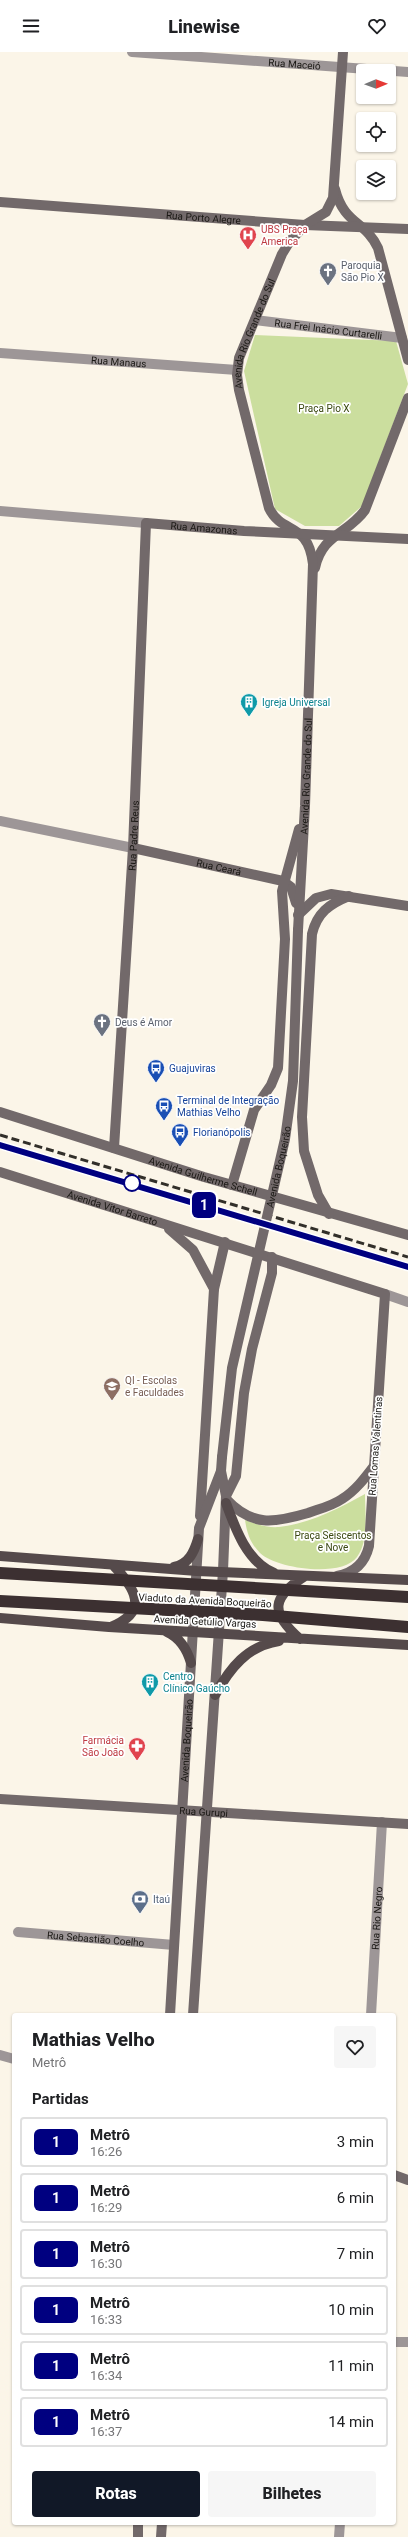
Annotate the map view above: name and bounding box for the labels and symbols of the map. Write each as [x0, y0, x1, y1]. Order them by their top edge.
street label: Rua Maceió [268, 57, 321, 72]
north arrow [356, 64, 396, 104]
street label: Rua Porto Alegre [166, 210, 241, 226]
place label: UBS Praça America [261, 224, 308, 247]
hospital icon: UBS Praça America [238, 225, 258, 250]
place label: Paroquia São Pio X [341, 260, 384, 283]
church icon: Paroquia São Pio X [318, 261, 338, 286]
street label: Avenida Rio Grande do Sul [232, 277, 277, 390]
street label: Rua Frei Inácio Curtarelli [274, 317, 383, 342]
street label: Rua Manaus [91, 355, 147, 369]
park label: Praça Pio X [298, 403, 350, 414]
street label: Rua Amazonas [170, 520, 238, 536]
building icon: Igreja Universal [239, 692, 259, 717]
place label: Igreja Universal [262, 697, 330, 708]
street label: Avenida Rio Grande do Sul [298, 718, 314, 835]
street label: Rua Padre Reus [127, 800, 141, 871]
street label: Rua Ceará [195, 857, 242, 878]
church icon: Deus é Amor [92, 1012, 112, 1037]
place label: Deus é Amor [115, 1017, 173, 1028]
bus stop icon: Guajuviras [146, 1058, 166, 1083]
place label: Guajuviras [169, 1063, 216, 1074]
place label: Terminal de Integração Mathias Velho [177, 1095, 279, 1118]
bus stop icon: Terminal de Integração Mathias Velho [154, 1096, 174, 1121]
bus stop icon: Florianópolis [170, 1122, 190, 1147]
street label: Avenida Boqueirão [264, 1125, 293, 1209]
place label: Florianópolis [193, 1127, 251, 1138]
street label: Avenida Guilherme Schell [147, 1155, 259, 1198]
unlabelled marker [123, 1174, 141, 1192]
street label: Avenida Vitor Barreto [66, 1189, 159, 1228]
line badge: 1 [191, 1192, 217, 1218]
place label: QI - Escolas e Faculdades [125, 1375, 184, 1398]
school or university icon: QI - Escolas e Faculdades [102, 1376, 122, 1401]
street label: Rua Lomas Valentinas [367, 1396, 384, 1496]
park label: Praça Seiscentos e Nove [294, 1530, 372, 1553]
street label: Viaduto da Avenida Boqueirão [138, 1592, 272, 1609]
street label: Avenida Getúlio Vargas [153, 1613, 257, 1630]
place label: Centro Clínico Gaúcho [163, 1671, 230, 1694]
building icon: Centro Clínico Gaúcho [140, 1672, 160, 1697]
street label: Avenida Boqueirão [179, 1698, 195, 1782]
place label: Farmácia São João [82, 1735, 124, 1758]
pharmacy icon: Farmácia São João [127, 1736, 147, 1761]
street label: Rua Gurupi [179, 1805, 228, 1819]
street label: Rua Rio Negro [370, 1886, 384, 1950]
bank icon: Itaú [130, 1889, 150, 1914]
place label: Itaú [153, 1894, 170, 1905]
street label: Rua Sebastião Coelho [47, 1929, 145, 1949]

